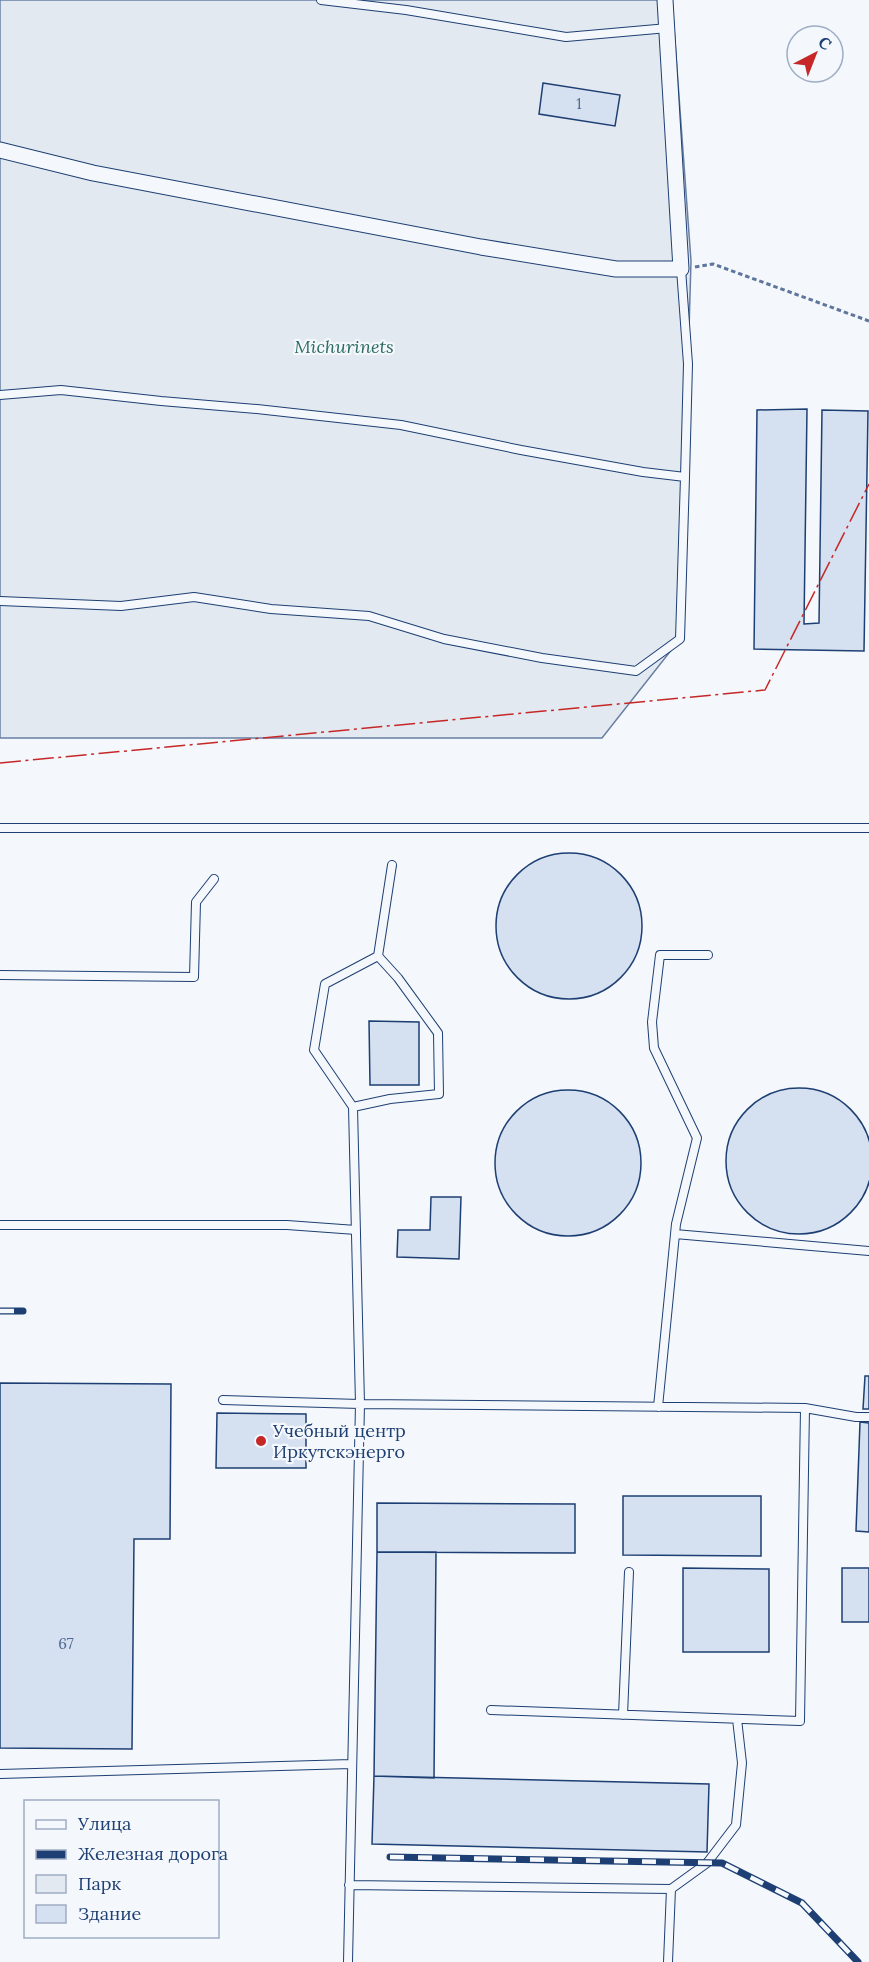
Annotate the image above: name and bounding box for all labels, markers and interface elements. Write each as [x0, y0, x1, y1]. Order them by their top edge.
north arrow [785, 24, 845, 84]
text: С [814, 32, 836, 54]
house number: 1 [576, 94, 582, 113]
park label: Michurinets [294, 335, 394, 358]
place label: Учебный центр Иркутскэнерго [272, 1419, 406, 1463]
marker: Учебный центр Иркутскэнерго [254, 1434, 268, 1448]
house number: 67 [58, 1634, 74, 1653]
legend [24, 1800, 219, 1938]
text: Улица [77, 1812, 131, 1835]
text: Железная дорога [78, 1842, 228, 1865]
text: Парк [78, 1872, 122, 1895]
text: Здание [78, 1902, 141, 1925]

